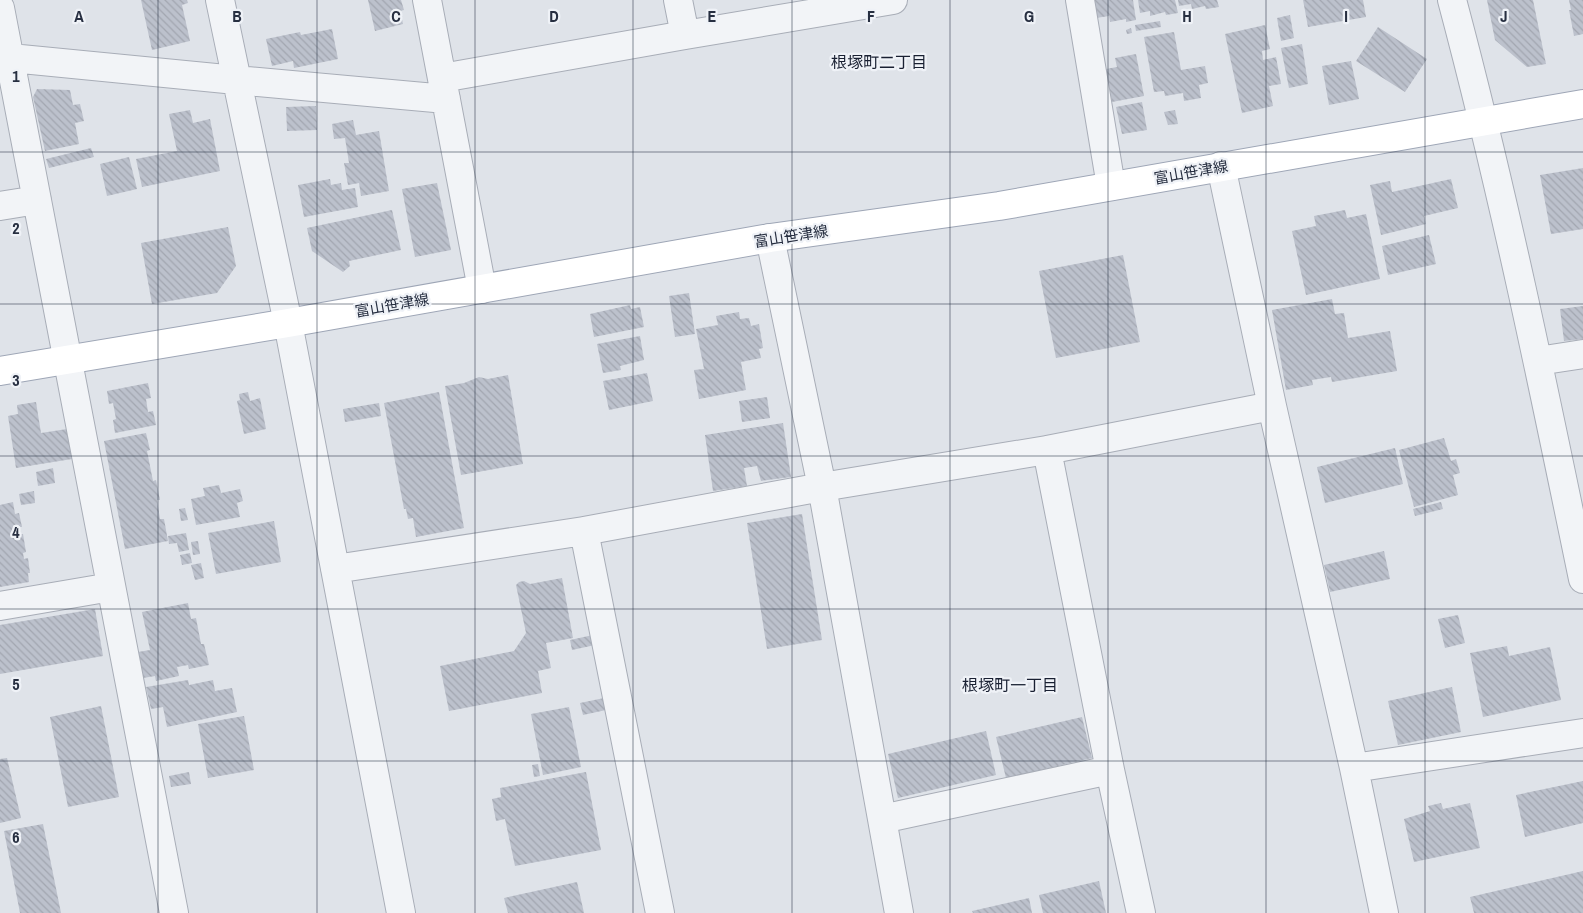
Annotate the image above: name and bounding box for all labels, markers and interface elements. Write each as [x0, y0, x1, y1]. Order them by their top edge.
text: A [74, 5, 84, 27]
text: B [232, 5, 242, 27]
text: C [391, 5, 401, 27]
text: D [549, 5, 559, 27]
text: E [708, 5, 717, 27]
text: F [867, 5, 875, 27]
text: G [1024, 5, 1034, 27]
text: H [1182, 5, 1192, 27]
text: I [1344, 5, 1348, 27]
text: J [1500, 5, 1508, 27]
district label: 根塚町二丁目 [831, 51, 927, 73]
text: 1 [12, 65, 20, 87]
street label: 富山笹津線 [1152, 155, 1230, 189]
text: 2 [12, 217, 20, 239]
street label: 富山笹津線 [752, 220, 830, 252]
street label: 富山笹津線 [353, 288, 431, 322]
text: 3 [12, 369, 20, 391]
text: 4 [12, 521, 20, 543]
text: 5 [12, 673, 20, 695]
district label: 根塚町一丁目 [962, 674, 1058, 696]
text: 6 [12, 826, 20, 848]

